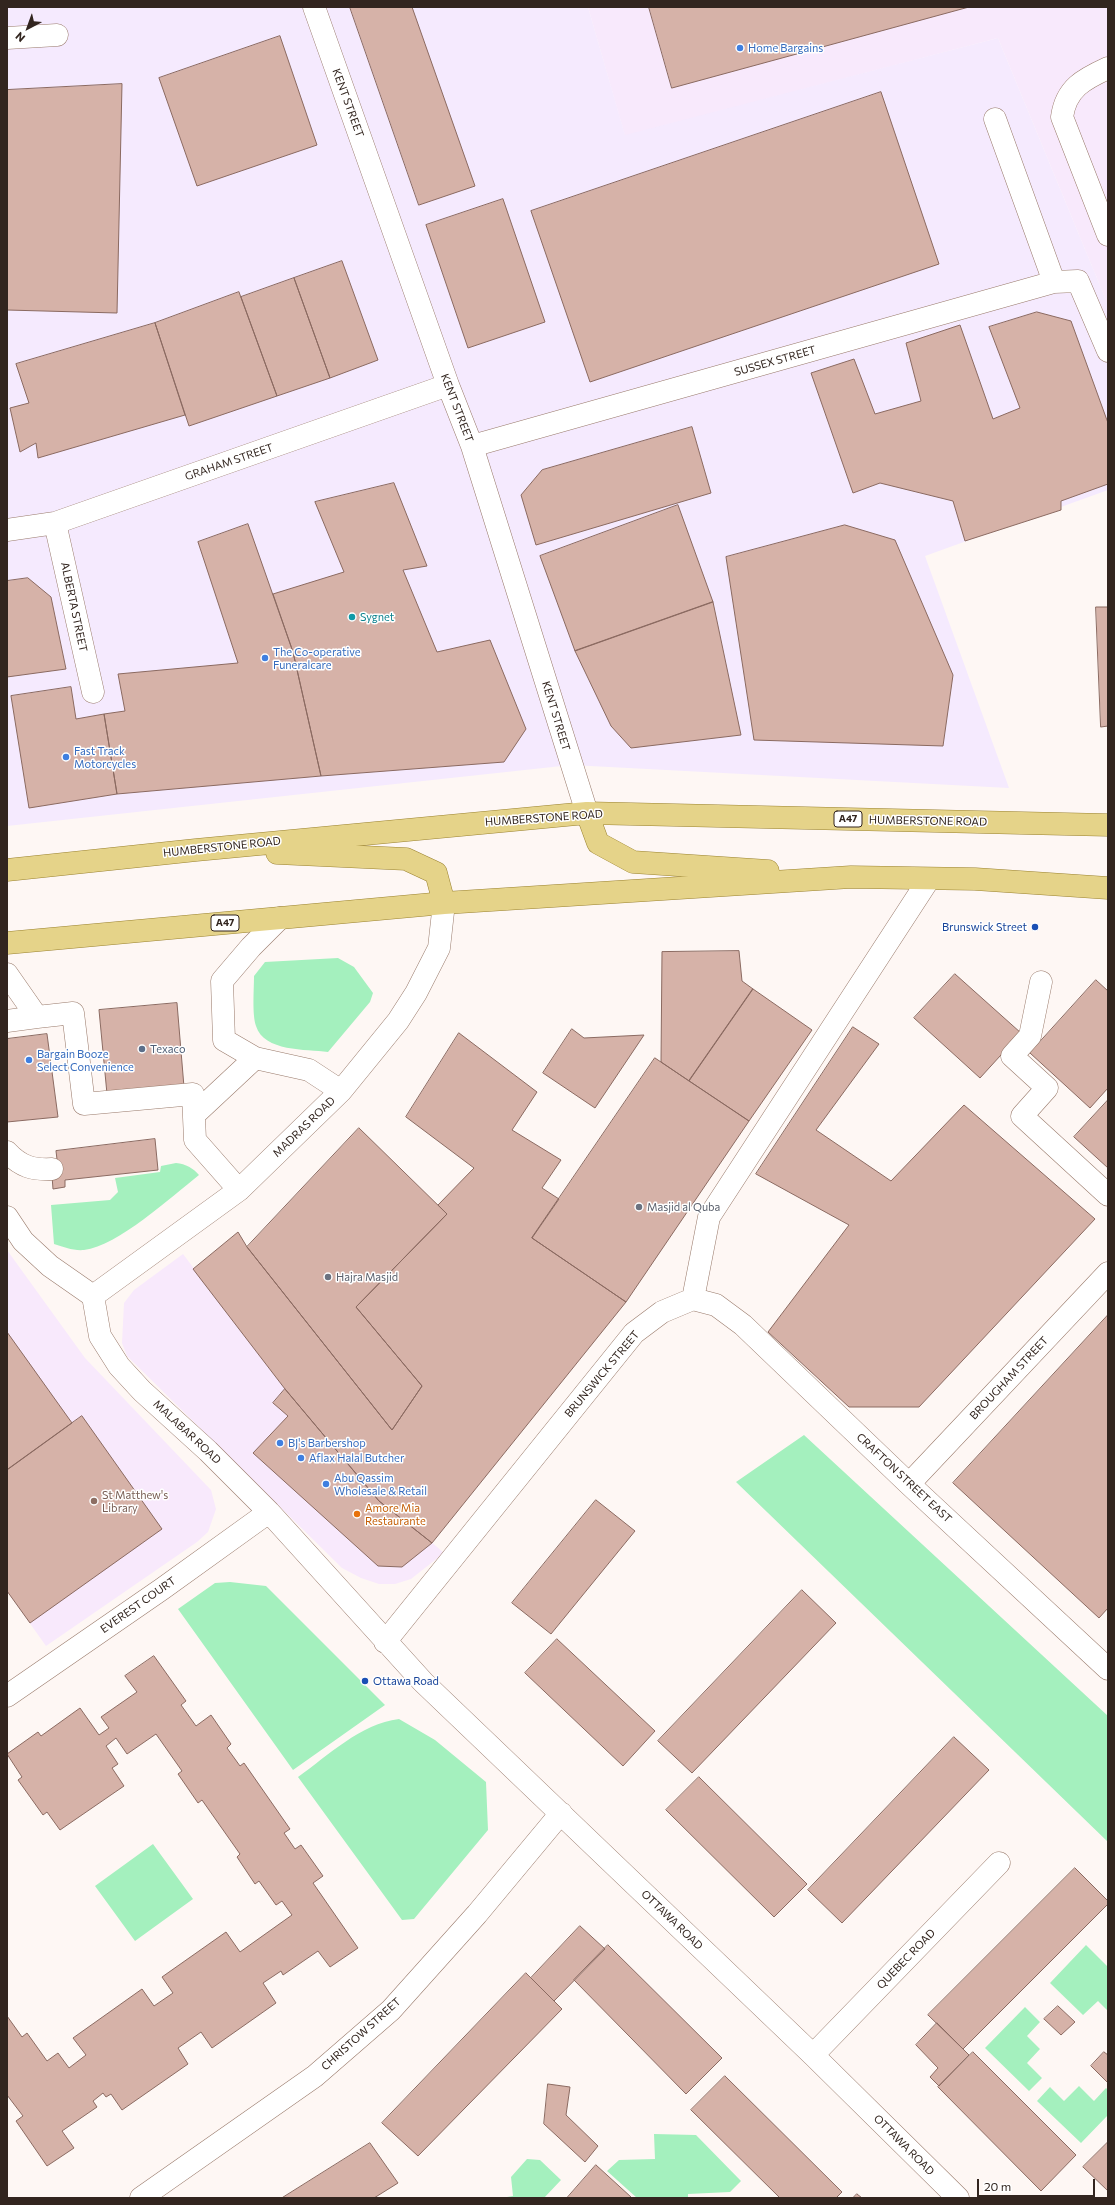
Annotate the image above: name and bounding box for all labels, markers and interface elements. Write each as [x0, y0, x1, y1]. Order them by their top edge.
north arrow [8, 8, 48, 48]
text: N [12, 30, 27, 45]
place label: Home Bargains [748, 41, 823, 55]
marker: Home Bargains [735, 43, 745, 53]
street label: KENT STREET [329, 67, 367, 139]
street label: SUSSEX STREET [733, 343, 817, 379]
street label: KENT STREET [438, 372, 476, 444]
street label: GRAHAM STREET [183, 441, 275, 483]
street label: ALBERTA STREET [58, 561, 90, 653]
place label: Sygnet [360, 610, 394, 624]
marker: Sygnet [347, 612, 357, 622]
place label: The Co-operative Funeralcare [273, 645, 361, 671]
marker: The Co-operative Funeralcare [260, 653, 270, 663]
street label: KENT STREET [539, 680, 573, 752]
place label: Fast Track Motorcycles [74, 744, 136, 770]
marker: Fast Track Motorcycles [61, 752, 71, 762]
street label: HUMBERSTONE ROAD [485, 807, 603, 829]
road number: A47 [834, 811, 862, 827]
street label: HUMBERSTONE ROAD [869, 813, 987, 829]
street label: HUMBERSTONE ROAD [163, 834, 281, 860]
road number: A47 [211, 915, 239, 931]
place label: Brunswick Street [942, 920, 1027, 934]
marker: Brunswick Street [1030, 922, 1040, 932]
place label: Texaco [150, 1042, 186, 1056]
marker: Texaco [137, 1044, 147, 1054]
place label: Bargain Booze Select Convenience [37, 1047, 134, 1073]
marker: Bargain Booze Select Convenience [24, 1055, 34, 1065]
street label: MADRAS ROAD [270, 1094, 338, 1160]
place label: Masjid al Quba [647, 1200, 720, 1214]
marker: Masjid al Quba [634, 1202, 644, 1212]
place label: Hajra Masjid [336, 1270, 398, 1284]
marker: Hajra Masjid [323, 1272, 333, 1282]
street label: BRUNSWICK STREET [562, 1328, 642, 1420]
street label: BROUGHAM STREET [967, 1334, 1051, 1422]
street label: MALABAR ROAD [150, 1397, 224, 1467]
street label: CRAFTON STREET EAST [854, 1430, 954, 1526]
place label: BJ's Barbershop [288, 1436, 366, 1450]
marker: BJ's Barbershop [275, 1438, 285, 1448]
place label: Aflax Halal Butcher [309, 1451, 404, 1465]
marker: Aflax Halal Butcher [296, 1453, 306, 1463]
place label: Abu Qassim Wholesale & Retail [334, 1471, 427, 1497]
marker: Abu Qassim Wholesale & Retail [321, 1479, 331, 1489]
place label: St Matthew's Library [102, 1488, 168, 1514]
marker: St Matthew's Library [89, 1496, 99, 1506]
place label: Amore Mia Restaurante [365, 1501, 426, 1527]
marker: Amore Mia Restaurante [352, 1509, 362, 1519]
street label: EVEREST COURT [98, 1574, 178, 1636]
place label: Ottawa Road [373, 1674, 439, 1688]
marker: Ottawa Road [360, 1676, 370, 1686]
street label: OTTAWA ROAD [639, 1887, 705, 1953]
street label: QUEBEC ROAD [874, 1926, 938, 1992]
street label: CHRISTOW STREET [319, 1995, 403, 2073]
street label: OTTAWA ROAD [871, 2112, 937, 2178]
scale bar [979, 2171, 1097, 2197]
text: 20 m [984, 2179, 1011, 2193]

